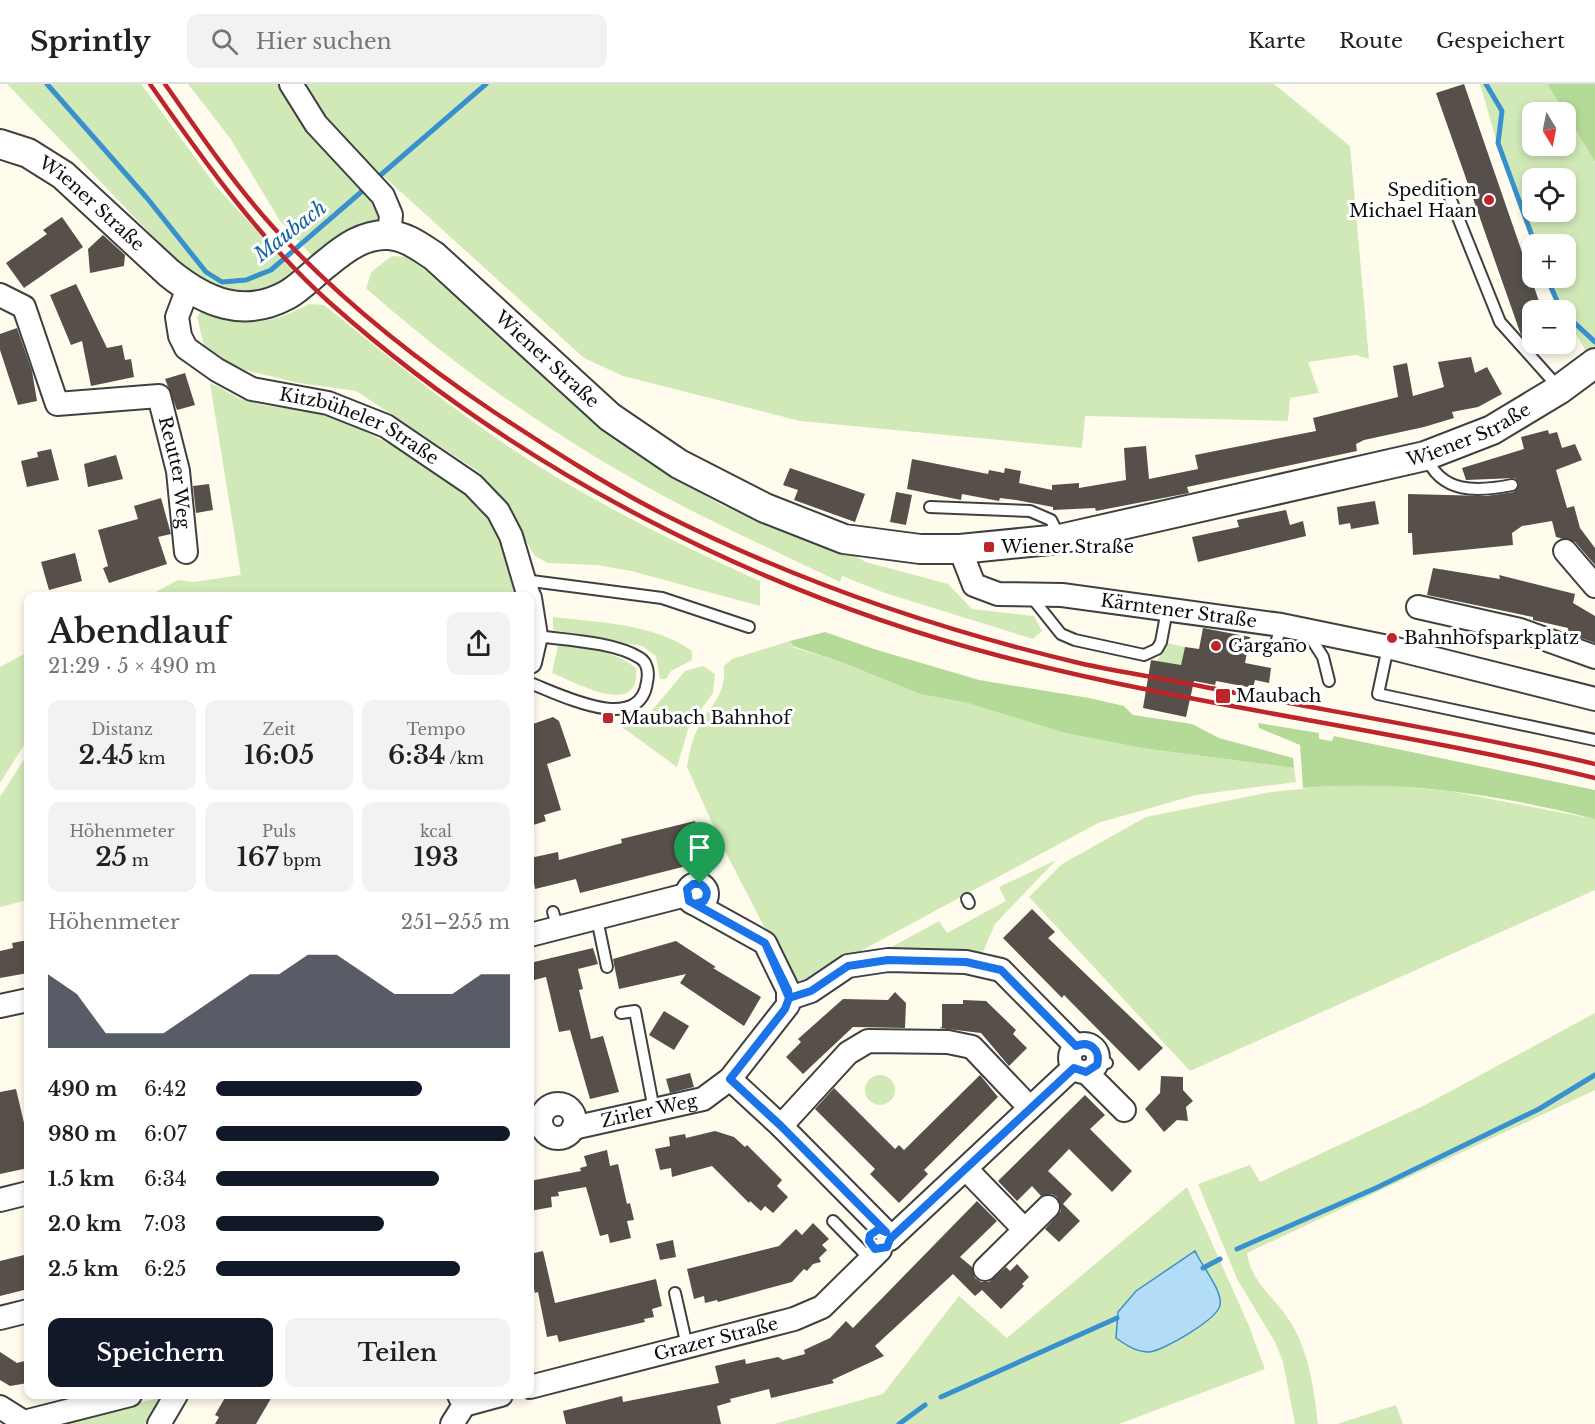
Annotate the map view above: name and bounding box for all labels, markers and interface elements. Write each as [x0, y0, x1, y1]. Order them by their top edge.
search box [187, 14, 607, 68]
text: Sprintly [30, 24, 151, 59]
icon: search [208, 25, 241, 58]
text: Hier suchen [256, 28, 392, 55]
text: Karte [1248, 28, 1306, 54]
text: Route [1339, 28, 1403, 54]
text: Gespeichert [1436, 28, 1565, 54]
north arrow [1522, 102, 1576, 156]
map controls [1522, 102, 1576, 354]
street label: Wiener Straße [34, 151, 149, 256]
button: locate [1522, 168, 1576, 222]
place label: Spedition Michael Haan [1349, 179, 1477, 222]
marker: Spedition Michael Haan [1482, 193, 1496, 207]
water label: Maubach [248, 195, 331, 267]
button: + [1522, 234, 1576, 288]
button: − [1522, 300, 1576, 354]
street label: Wiener Straße [490, 306, 603, 412]
street label: Kitzbüheler Straße [278, 383, 443, 469]
street label: Wiener Straße [1404, 398, 1534, 471]
street label: Reutter Weg [154, 414, 195, 530]
place label: Wiener Straße [1000, 536, 1134, 558]
marker: Wiener Straße [982, 540, 996, 554]
street label: Kärntener Straße [1099, 589, 1258, 633]
text: Abendlauf [48, 611, 229, 652]
button: share [447, 612, 510, 675]
place label: Bahnhofsparkplatz [1404, 627, 1579, 649]
marker: Bahnhofsparkplatz [1385, 631, 1399, 645]
place label: Gargano [1228, 635, 1307, 657]
marker: Gargano [1209, 639, 1223, 653]
text: 21:29 · 5 × 490 m [48, 654, 217, 678]
place label: Maubach [1236, 685, 1321, 707]
marker: Maubach [1214, 687, 1232, 705]
place label: Maubach Bahnhof [620, 707, 793, 729]
marker: Maubach Bahnhof [601, 711, 615, 725]
text: Distanz [91, 719, 153, 739]
text: Zeit [263, 719, 296, 739]
text: Tempo [407, 719, 465, 739]
text: 2.45 [79, 739, 134, 771]
text: 16:05 [244, 739, 314, 771]
text: 6:34 [388, 739, 446, 771]
text: km [134, 748, 165, 768]
text: /km [446, 748, 484, 768]
text: Höhenmeter [69, 821, 175, 841]
text: Puls [262, 821, 296, 841]
text: kcal [420, 821, 452, 841]
pin [674, 822, 725, 884]
icon: arrive [683, 831, 716, 864]
text: 25 [95, 841, 127, 873]
text: 167 [236, 841, 278, 873]
text: 193 [413, 841, 459, 873]
text: m [127, 850, 149, 870]
text: bpm [278, 850, 322, 870]
text: Höhenmeter [48, 910, 180, 934]
text: 251–255 m [401, 910, 510, 934]
text: 490 m [48, 1077, 117, 1101]
text: 6:42 [144, 1077, 187, 1101]
street label: Zirler Weg [599, 1090, 700, 1132]
text: 980 m [48, 1122, 117, 1146]
text: 6:07 [144, 1122, 187, 1146]
text: 1.5 km [48, 1167, 115, 1191]
text: 6:34 [144, 1167, 187, 1191]
text: 2.0 km [48, 1212, 122, 1236]
text: 7:03 [144, 1212, 186, 1236]
text: 2.5 km [48, 1257, 119, 1281]
text: 6:25 [144, 1257, 186, 1281]
street label: Grazer Straße [651, 1313, 780, 1366]
button: Speichern [48, 1318, 273, 1387]
button: Teilen [285, 1318, 510, 1387]

